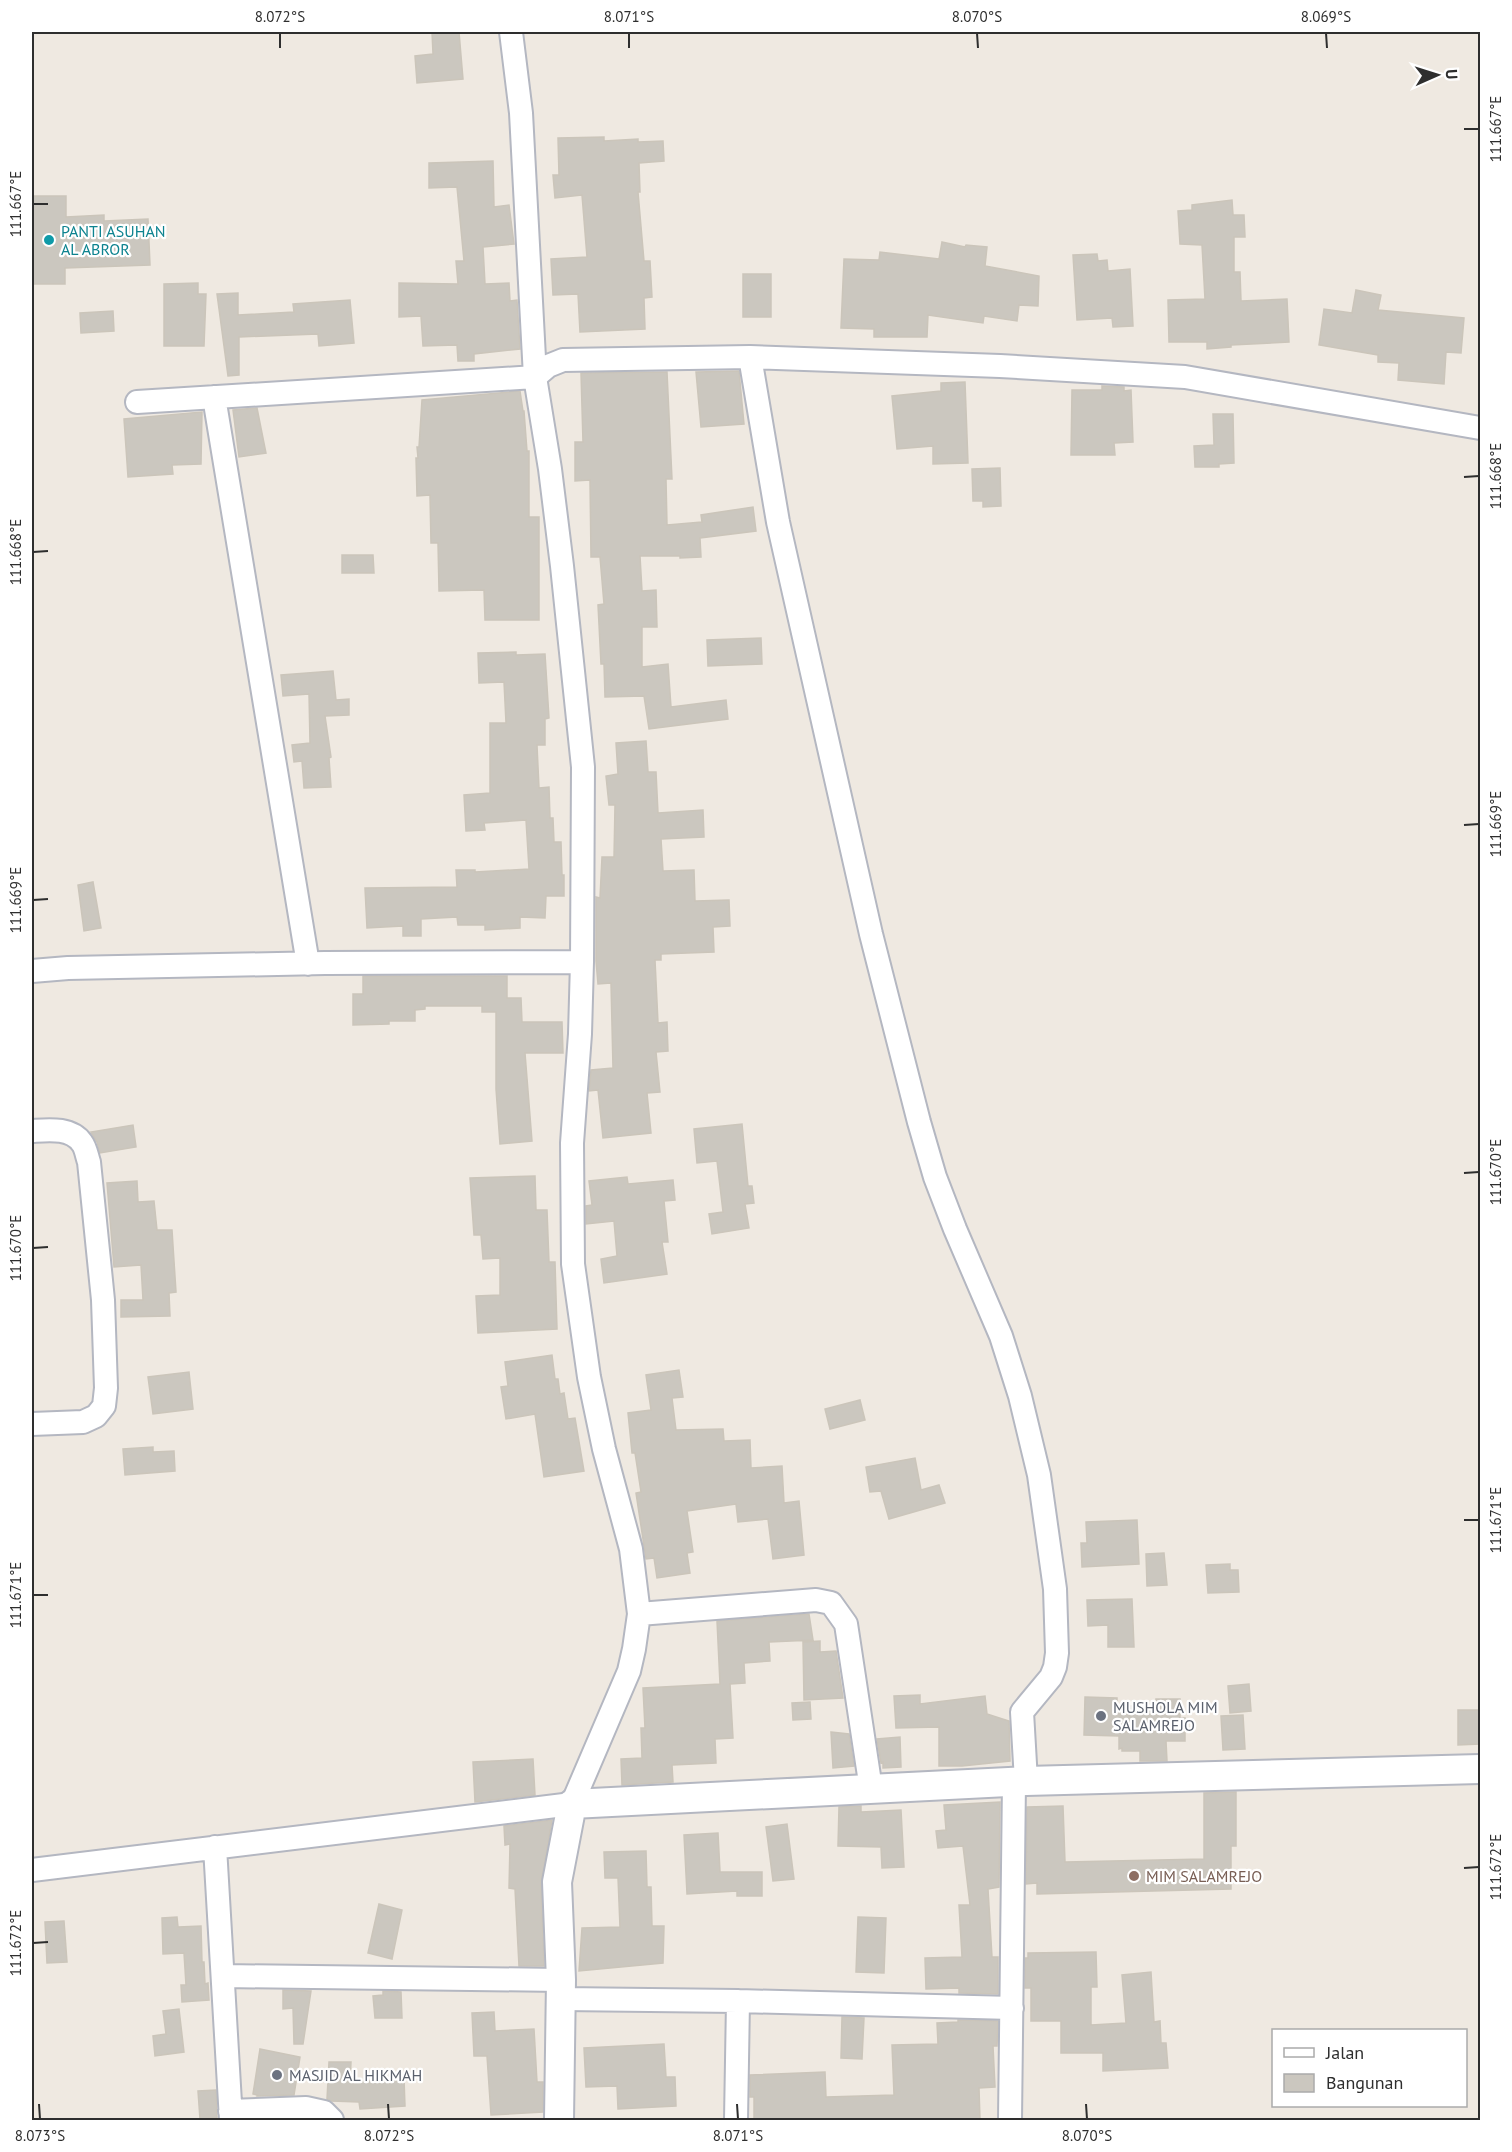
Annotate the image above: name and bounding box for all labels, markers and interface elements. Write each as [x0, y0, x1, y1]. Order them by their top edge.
text: 8.072°S [255, 7, 305, 26]
text: 8.071°S [604, 7, 654, 26]
text: 8.070°S [952, 7, 1002, 26]
text: 8.069°S [1301, 7, 1351, 26]
north arrow [1407, 45, 1467, 105]
text: U [1442, 69, 1462, 80]
text: 111.667°E [1486, 96, 1505, 162]
text: 111.667°E [6, 171, 25, 237]
place label: PANTI ASUHAN AL ABROR [61, 221, 166, 259]
marker: PANTI ASUHAN AL ABROR [42, 233, 56, 247]
text: 111.668°E [1486, 443, 1505, 509]
text: 111.668°E [6, 519, 25, 585]
text: 111.669°E [1486, 791, 1505, 857]
text: 111.669°E [6, 867, 25, 933]
text: 111.670°E [1486, 1139, 1505, 1205]
text: 111.670°E [6, 1215, 25, 1281]
text: 111.671°E [1486, 1487, 1505, 1553]
text: 111.671°E [6, 1562, 25, 1628]
place label: MUSHOLA MIM SALAMREJO [1113, 1697, 1218, 1735]
marker: MUSHOLA MIM SALAMREJO [1094, 1709, 1108, 1723]
text: 111.672°E [1486, 1834, 1505, 1900]
place label: MIM SALAMREJO [1146, 1866, 1262, 1886]
marker: MIM SALAMREJO [1127, 1869, 1141, 1883]
text: 111.672°E [6, 1910, 25, 1976]
legend [1272, 2029, 1467, 2107]
text: Jalan [1325, 2041, 1364, 2064]
place label: MASJID AL HIKMAH [289, 2065, 422, 2085]
marker: MASJID AL HIKMAH [270, 2068, 284, 2082]
text: Bangunan [1326, 2071, 1403, 2094]
text: 8.073°S [15, 2126, 65, 2145]
text: 8.072°S [364, 2126, 414, 2145]
text: 8.071°S [713, 2126, 763, 2145]
text: 8.070°S [1062, 2126, 1112, 2145]

